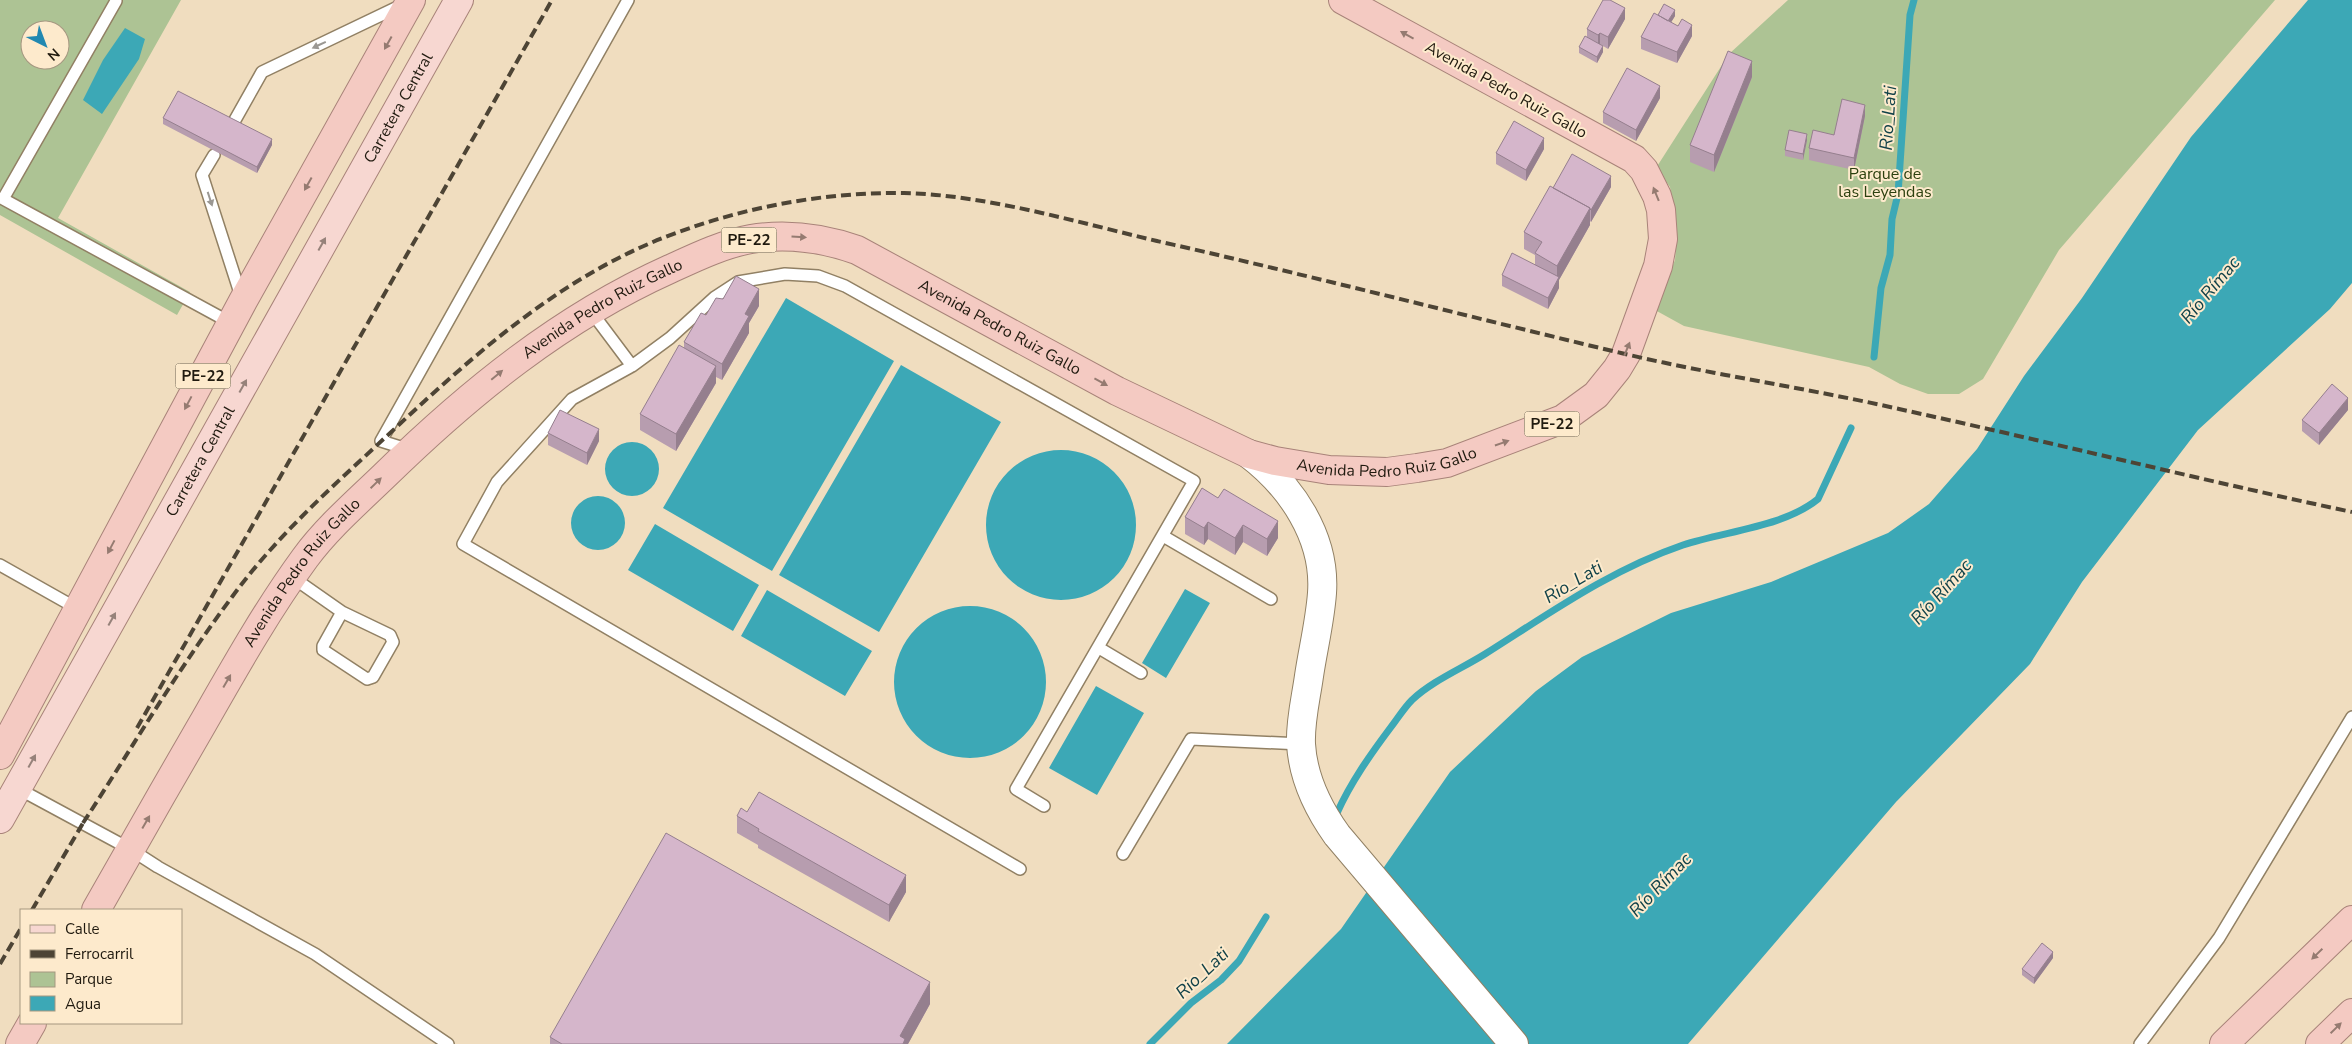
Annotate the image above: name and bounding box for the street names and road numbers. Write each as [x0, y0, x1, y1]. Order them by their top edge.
street label: Avenida Pedro Ruiz Gallo [1421, 36, 1591, 144]
street label: Carretera Central [359, 49, 438, 167]
road number: PE-22 [722, 228, 776, 252]
street label: Avenida Pedro Ruiz Gallo [518, 254, 686, 364]
street label: Avenida Pedro Ruiz Gallo [914, 274, 1085, 381]
road number: PE-22 [176, 364, 230, 388]
street label: Carretera Central [161, 402, 240, 521]
road number: PE-22 [1524, 412, 1580, 436]
street label: Avenida Pedro Ruiz Gallo [1295, 442, 1480, 483]
street label: Avenida Pedro Ruiz Gallo [238, 493, 365, 651]

